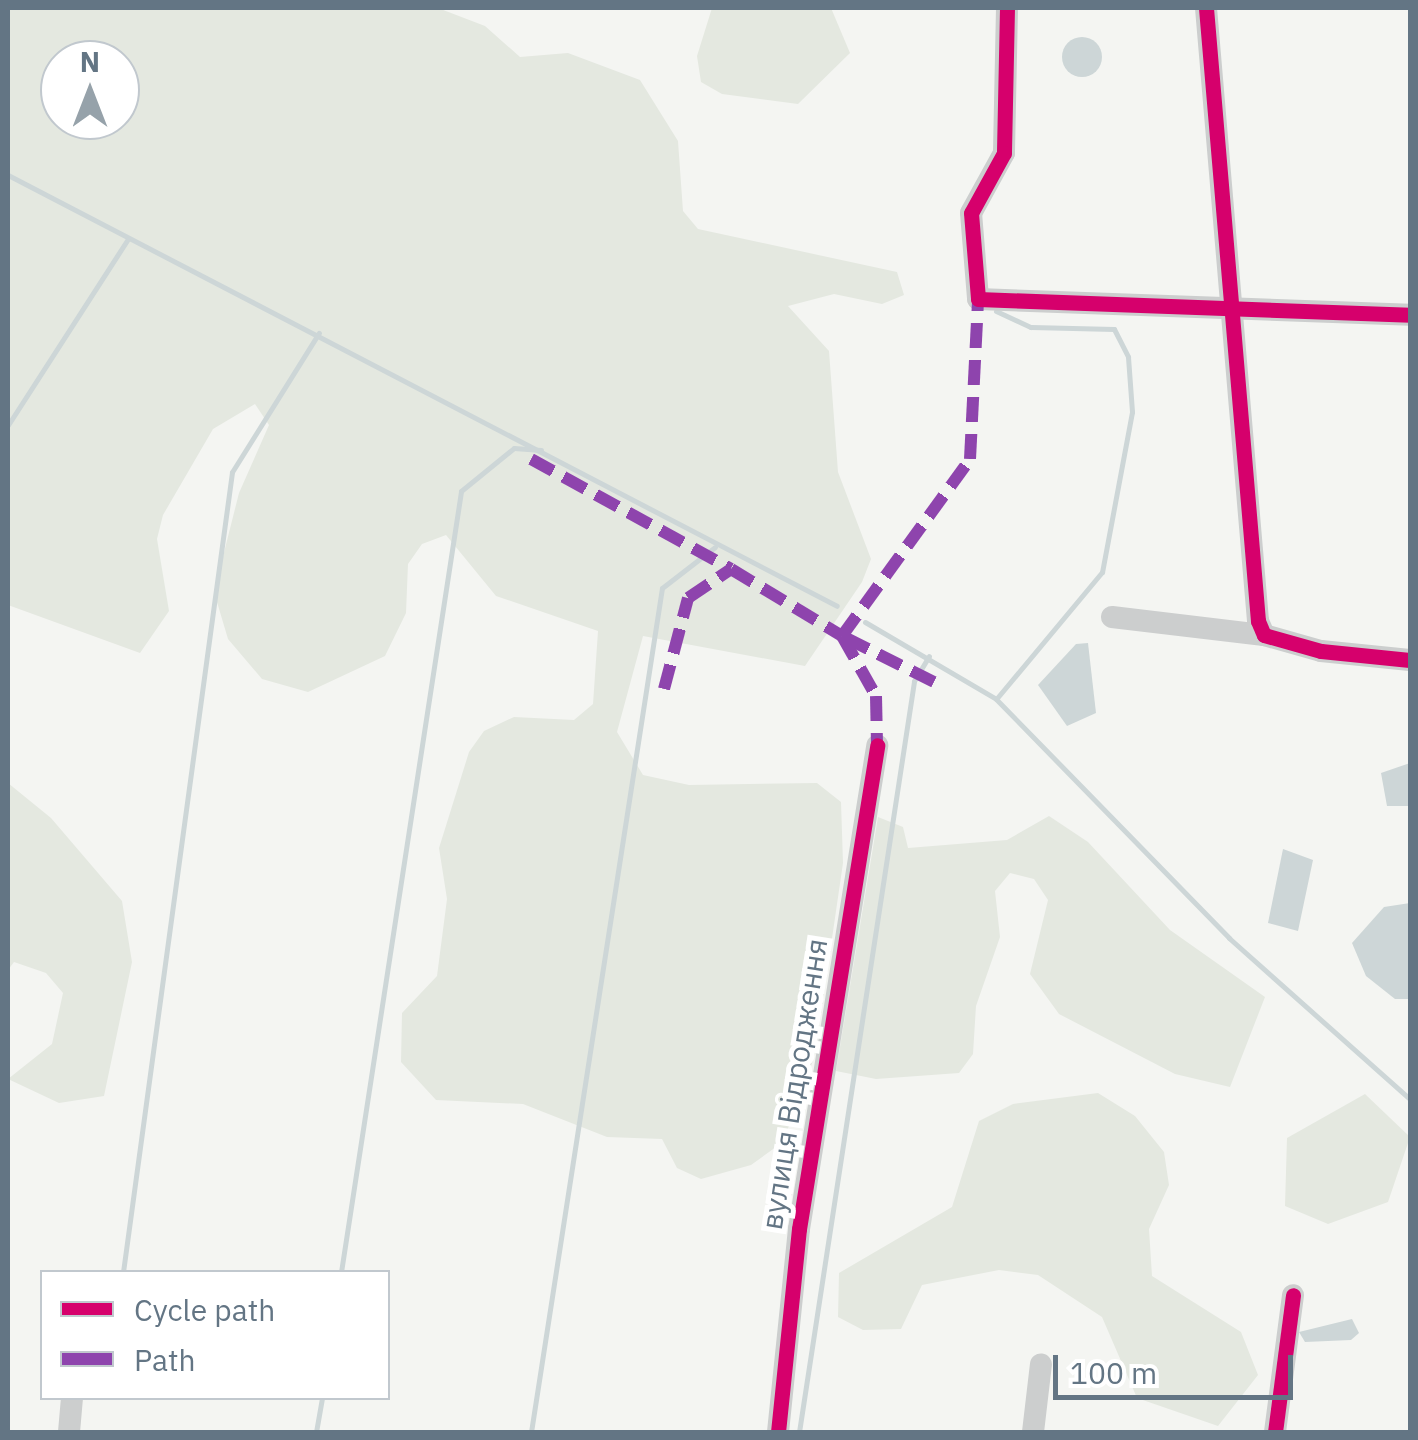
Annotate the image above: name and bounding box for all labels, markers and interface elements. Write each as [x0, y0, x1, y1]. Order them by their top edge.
north arrow [40, 40, 140, 140]
text: N [80, 43, 100, 80]
street label: вулиця Відродження [753, 936, 835, 1232]
legend [40, 1270, 390, 1400]
text: Cycle path [134, 1290, 275, 1329]
scale bar [1058, 1335, 1298, 1397]
text: Path [134, 1340, 195, 1379]
text: 100 m [1070, 1353, 1157, 1392]

